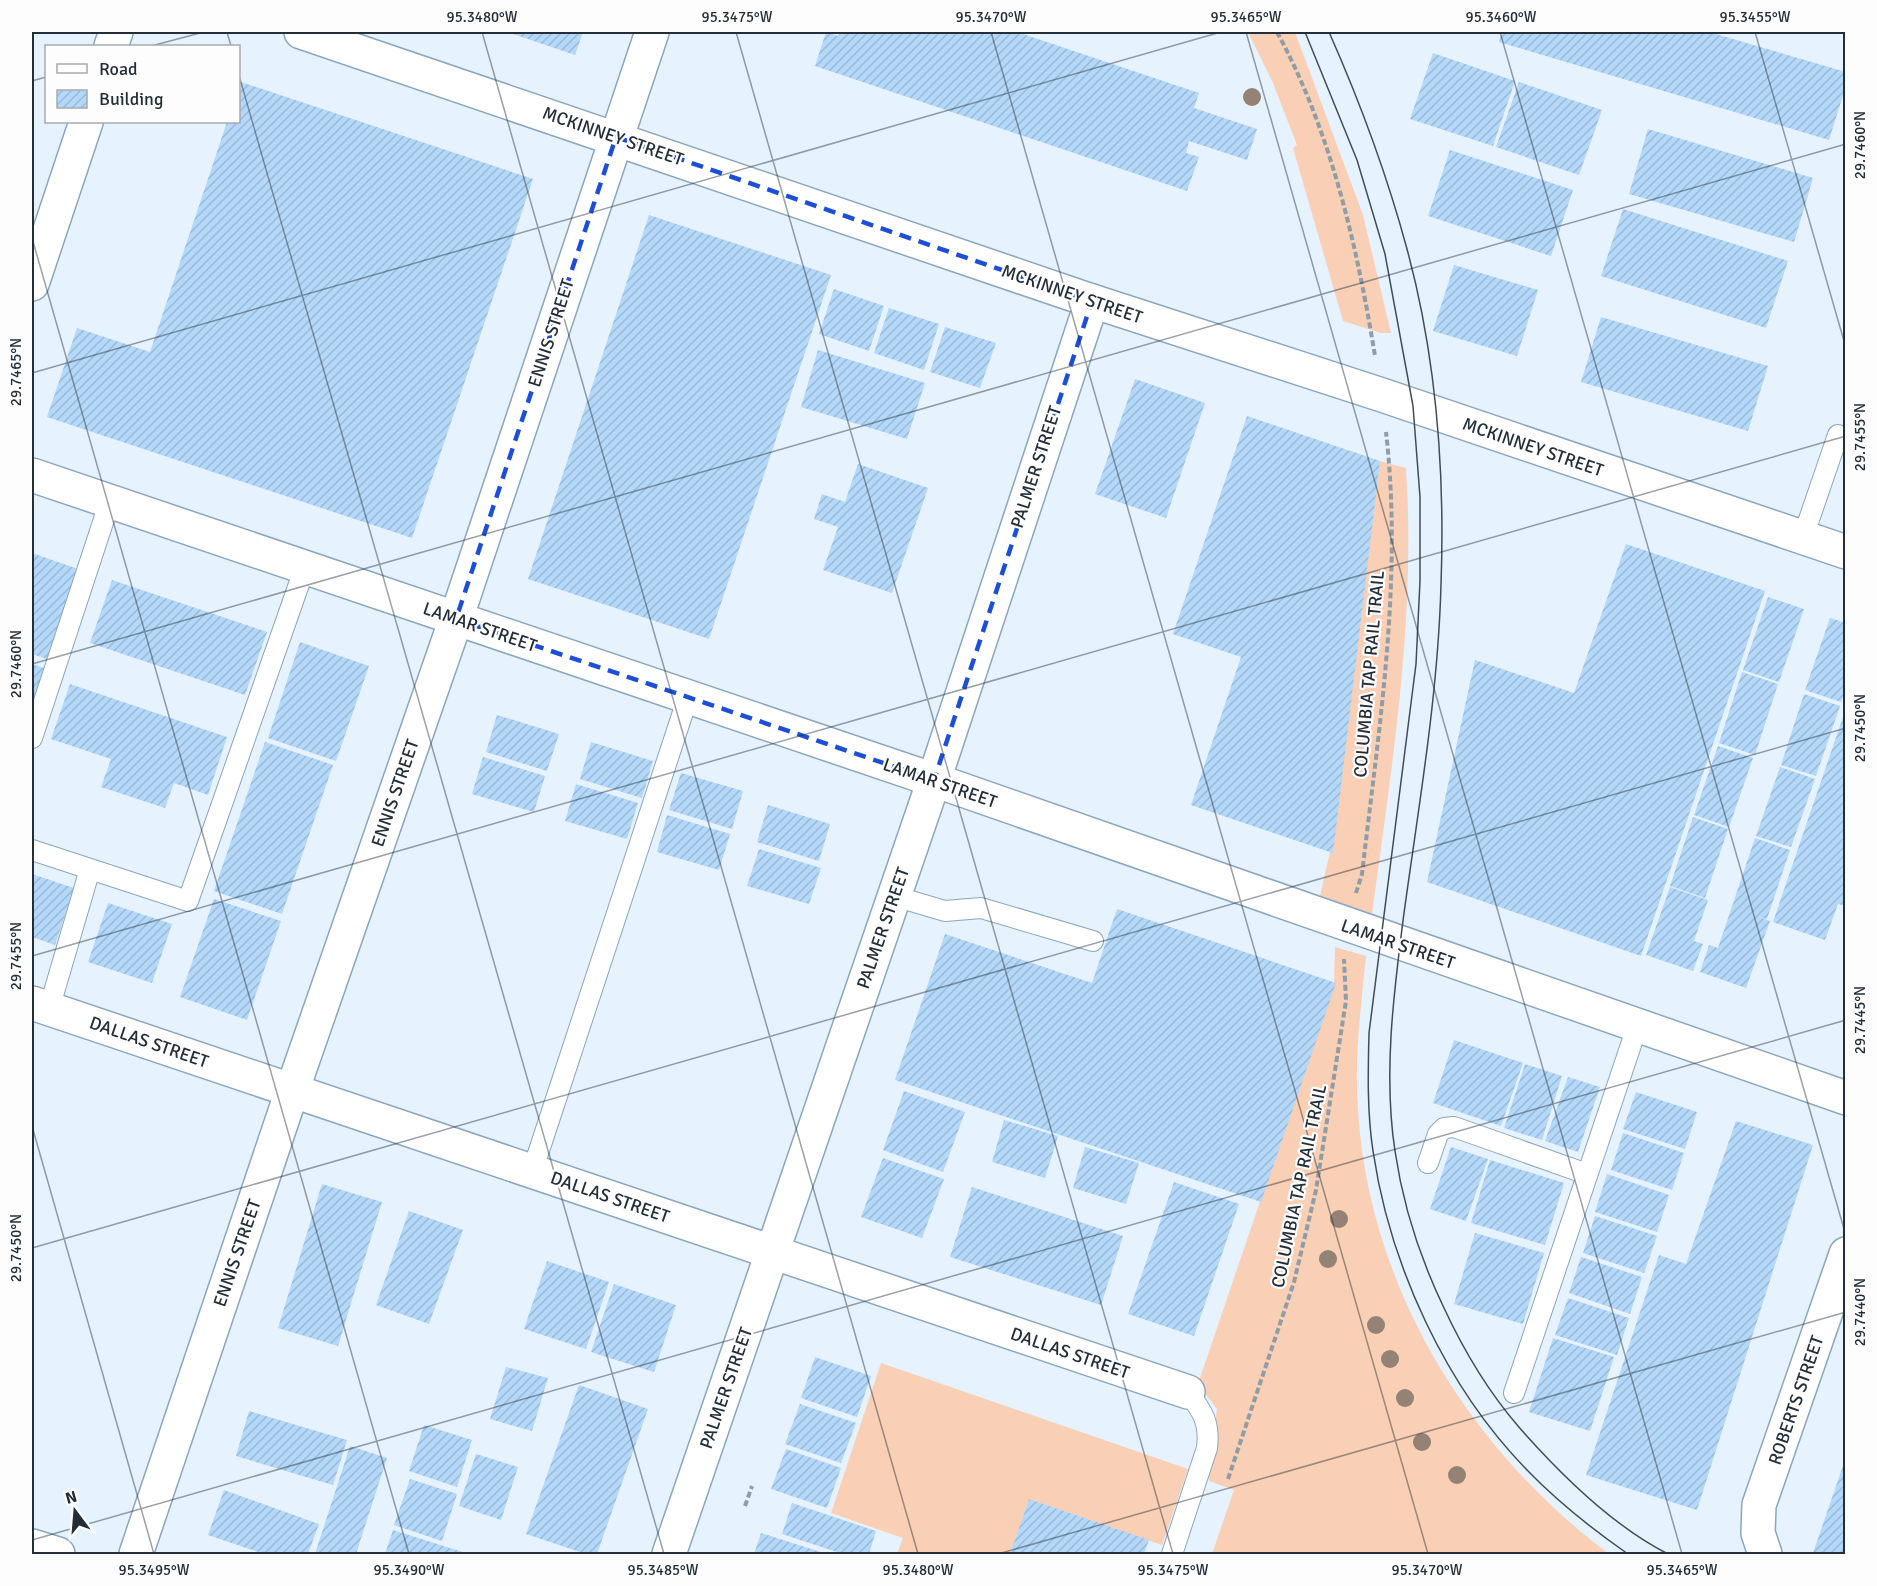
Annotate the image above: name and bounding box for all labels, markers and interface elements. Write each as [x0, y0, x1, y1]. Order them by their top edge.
text: 95.3480°W [447, 8, 518, 26]
text: 95.3475°W [702, 8, 773, 26]
text: 95.3470°W [956, 8, 1027, 26]
text: 95.3465°W [1211, 8, 1282, 26]
text: 95.3460°W [1466, 8, 1537, 26]
text: 95.3455°W [1720, 8, 1791, 26]
legend [45, 45, 240, 123]
text: Road [99, 58, 138, 80]
text: Building [99, 88, 163, 110]
street label: MCKINNEY STREET [540, 102, 686, 170]
text: 29.7460°N [1851, 111, 1869, 179]
street label: MCKINNEY STREET [999, 260, 1145, 328]
street label: ENNIS STREET [523, 276, 579, 390]
text: 29.7465°N [7, 338, 25, 406]
street label: PALMER STREET [1006, 403, 1066, 531]
text: 29.7455°N [1851, 403, 1869, 471]
street label: MCKINNEY STREET [1460, 413, 1606, 481]
street label: COLUMBIA TAP RAIL TRAIL [1349, 570, 1389, 778]
street label: LAMAR STREET [420, 597, 540, 657]
text: 29.7460°N [7, 630, 25, 698]
text: 29.7450°N [1851, 694, 1869, 762]
street label: ENNIS STREET [366, 736, 424, 850]
street label: LAMAR STREET [880, 753, 1000, 813]
street label: PALMER STREET [852, 864, 914, 992]
street label: LAMAR STREET [1338, 914, 1458, 974]
text: 29.7455°N [7, 922, 25, 990]
text: 29.7445°N [1851, 986, 1869, 1054]
street label: DALLAS STREET [87, 1011, 211, 1073]
street label: COLUMBIA TAP RAIL TRAIL [1267, 1082, 1331, 1290]
street label: DALLAS STREET [548, 1166, 672, 1228]
street label: ENNIS STREET [208, 1196, 266, 1310]
text: 29.7450°N [7, 1214, 25, 1282]
text: 29.7440°N [1851, 1278, 1869, 1346]
street label: DALLAS STREET [1008, 1322, 1132, 1384]
street label: PALMER STREET [695, 1324, 757, 1452]
street label: ROBERTS STREET [1764, 1332, 1828, 1468]
north arrow [45, 1481, 105, 1541]
text: N [63, 1486, 79, 1509]
text: 95.3495°W [119, 1561, 190, 1579]
text: 95.3490°W [374, 1561, 445, 1579]
text: 95.3485°W [628, 1561, 699, 1579]
text: 95.3480°W [883, 1561, 954, 1579]
text: 95.3475°W [1138, 1561, 1209, 1579]
text: 95.3470°W [1392, 1561, 1463, 1579]
text: 95.3465°W [1647, 1561, 1718, 1579]

